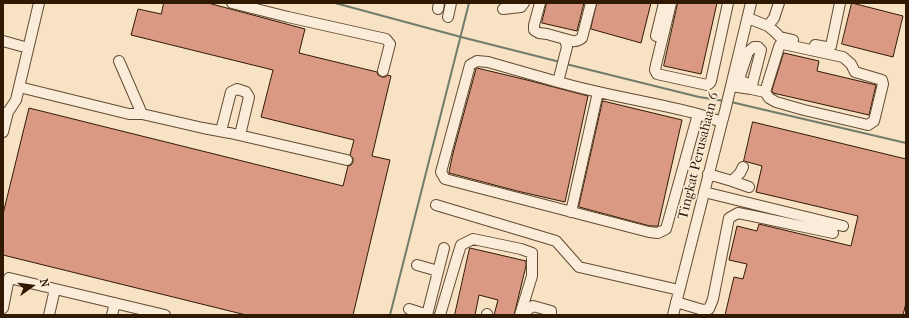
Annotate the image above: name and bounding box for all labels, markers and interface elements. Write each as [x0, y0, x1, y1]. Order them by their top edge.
street label: Tingkat Perusahaan 6 [675, 91, 723, 221]
north arrow [12, 266, 52, 306]
text: N [37, 277, 51, 289]

